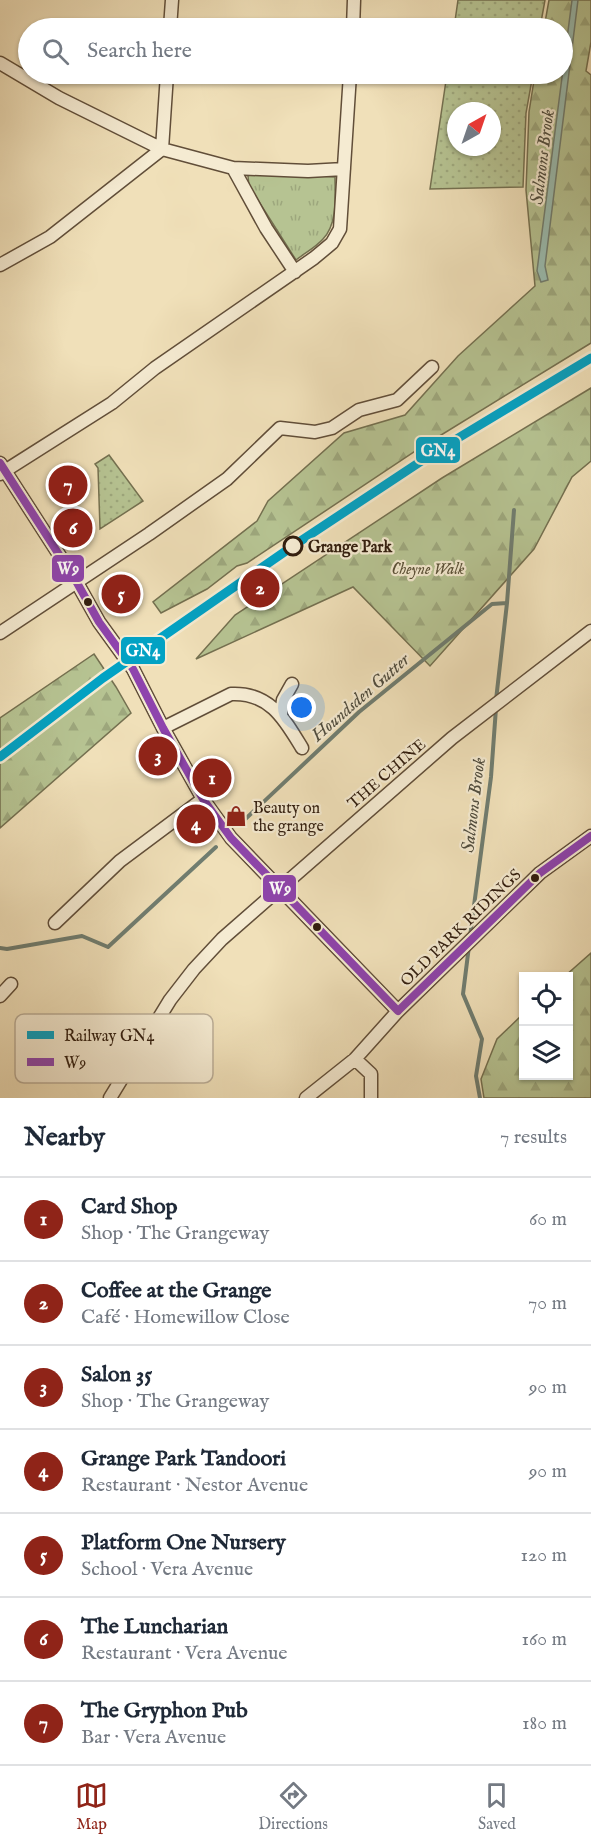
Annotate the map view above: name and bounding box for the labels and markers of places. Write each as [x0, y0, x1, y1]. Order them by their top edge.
pin: 7 [48, 462, 88, 508]
pin: 6 [54, 506, 92, 550]
marker: Grange Park [283, 536, 303, 556]
place label: Grange Park [308, 538, 392, 558]
pin: 2 [240, 566, 280, 610]
pin: 5 [102, 572, 140, 616]
unlabelled marker [82, 596, 94, 608]
pin: 3 [138, 734, 178, 778]
pin: 1 [192, 756, 232, 800]
place label: Beauty on the grange [253, 799, 324, 837]
pin: 4 [176, 802, 216, 846]
shop icon: Beauty on the grange [224, 804, 248, 828]
unlabelled marker [529, 872, 541, 884]
unlabelled marker [311, 921, 323, 933]

